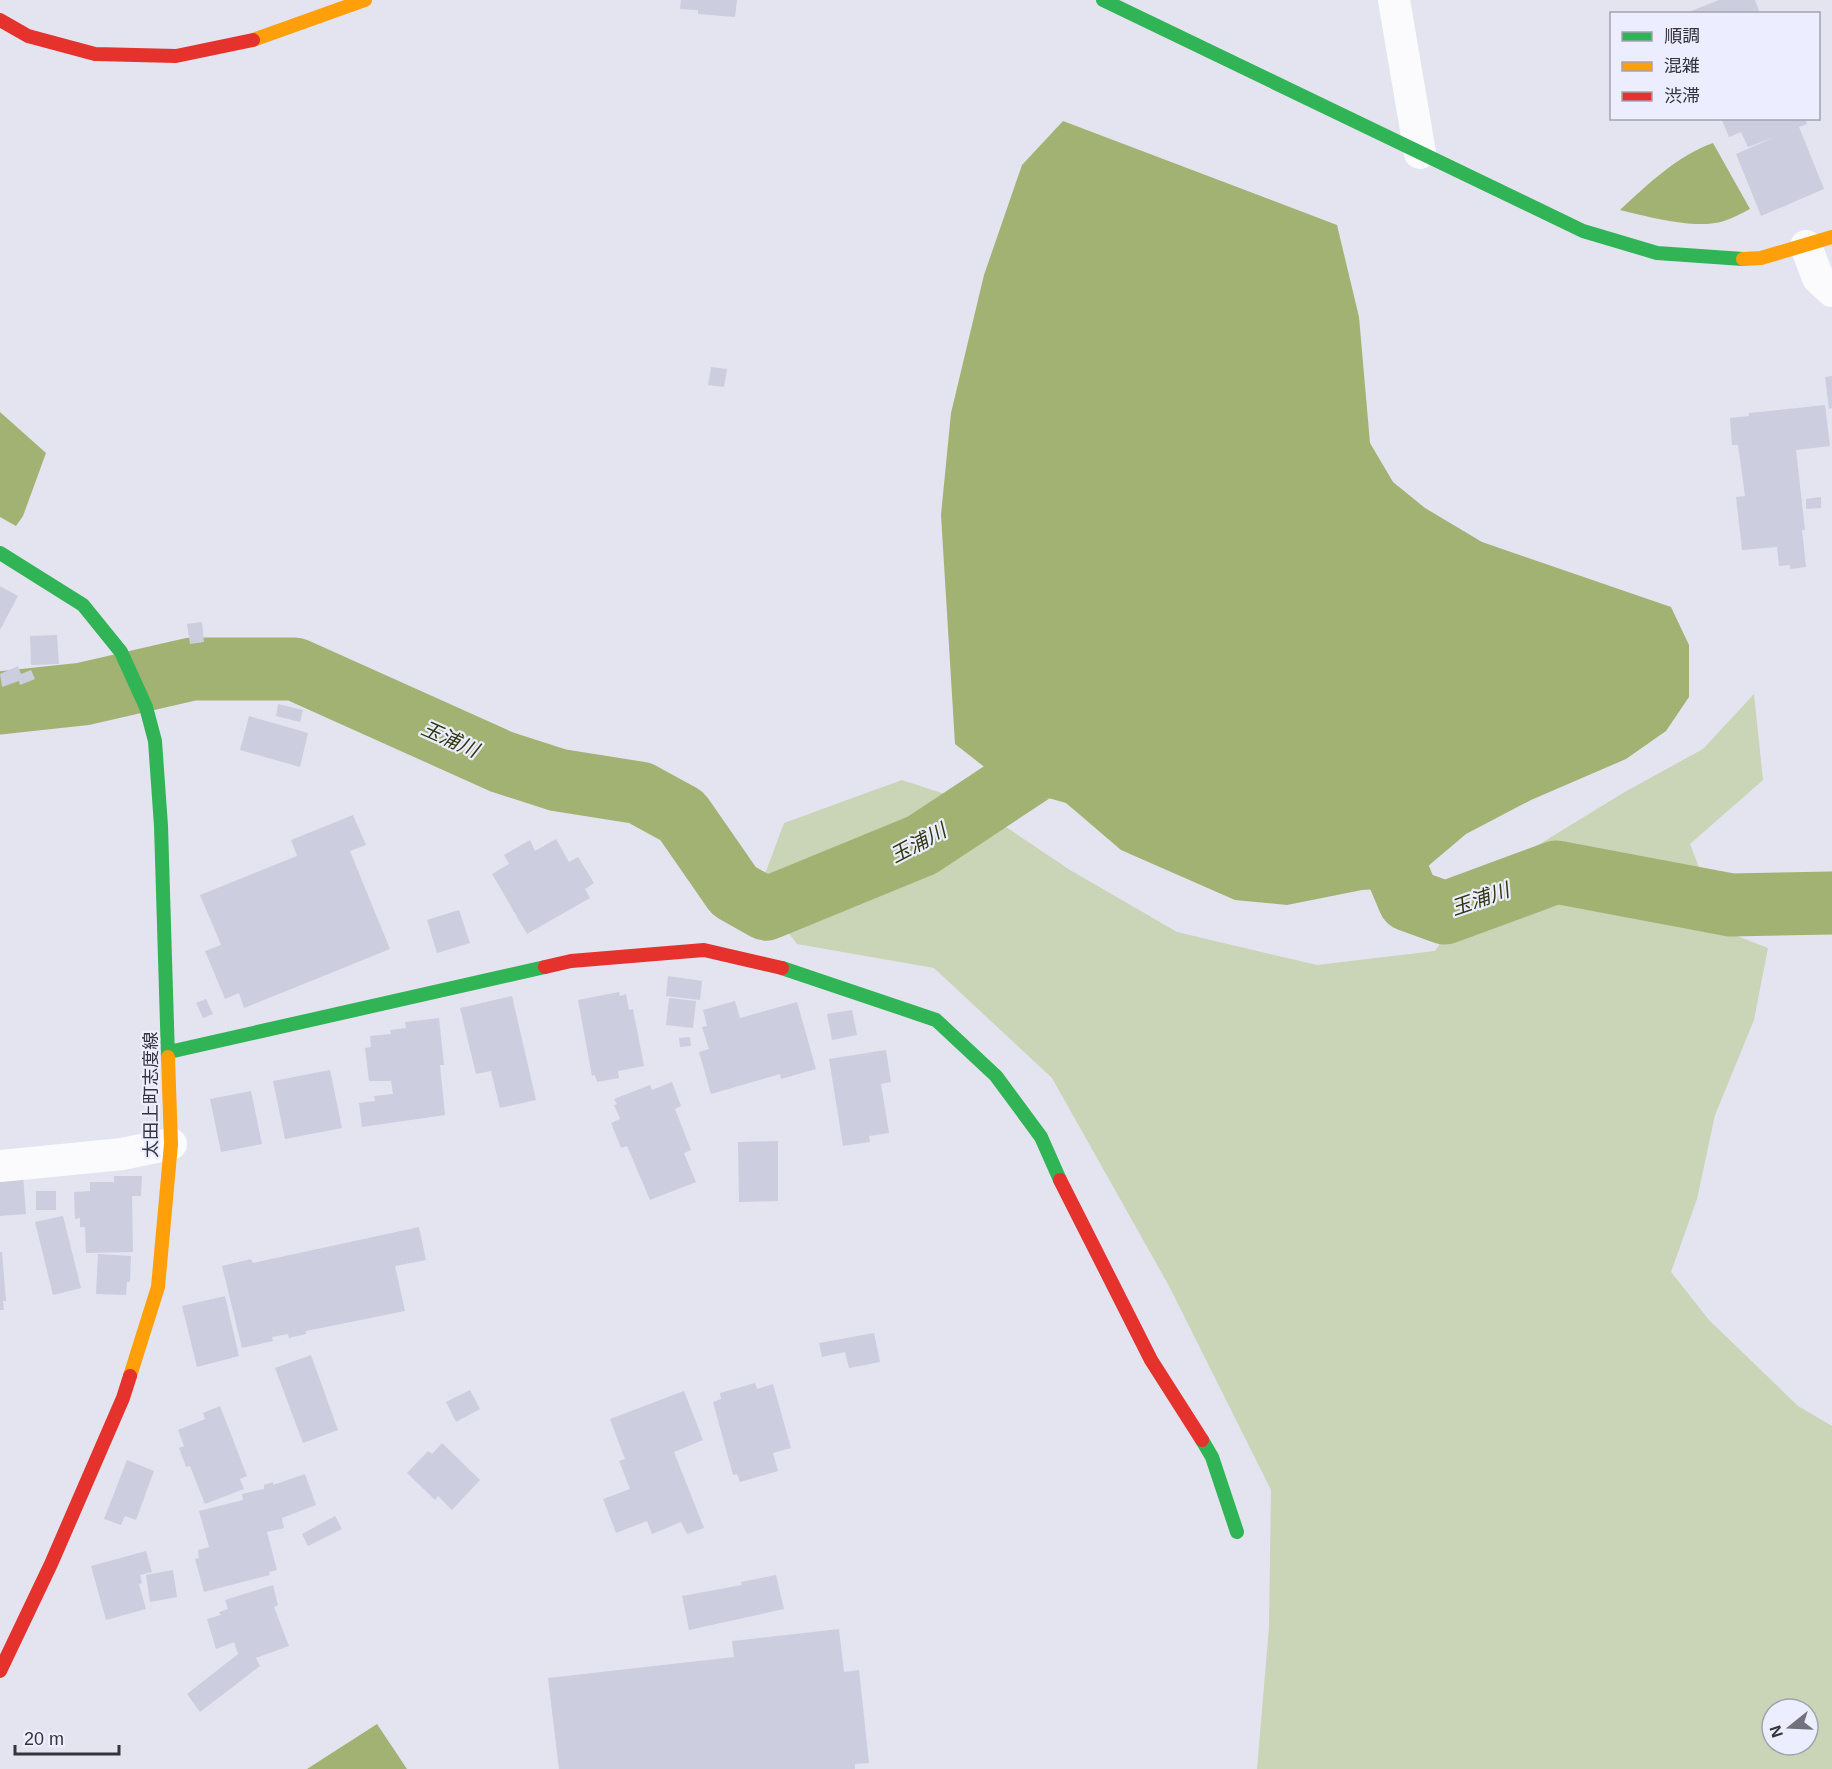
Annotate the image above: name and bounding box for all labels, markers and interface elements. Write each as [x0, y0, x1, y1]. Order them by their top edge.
legend [1610, 12, 1820, 120]
text: 順調 [1664, 26, 1700, 46]
text: 混雑 [1664, 56, 1700, 76]
text: 渋滞 [1664, 86, 1700, 106]
water label: 玉浦川 [418, 717, 484, 762]
water label: 玉浦川 [886, 818, 951, 867]
water label: 玉浦川 [1448, 878, 1514, 919]
street label: 太田上町志度線 [141, 1032, 161, 1158]
north arrow [1760, 1697, 1820, 1757]
scale bar [15, 1718, 118, 1756]
text: N [1766, 1723, 1786, 1740]
text: 20 m [24, 1729, 64, 1749]

